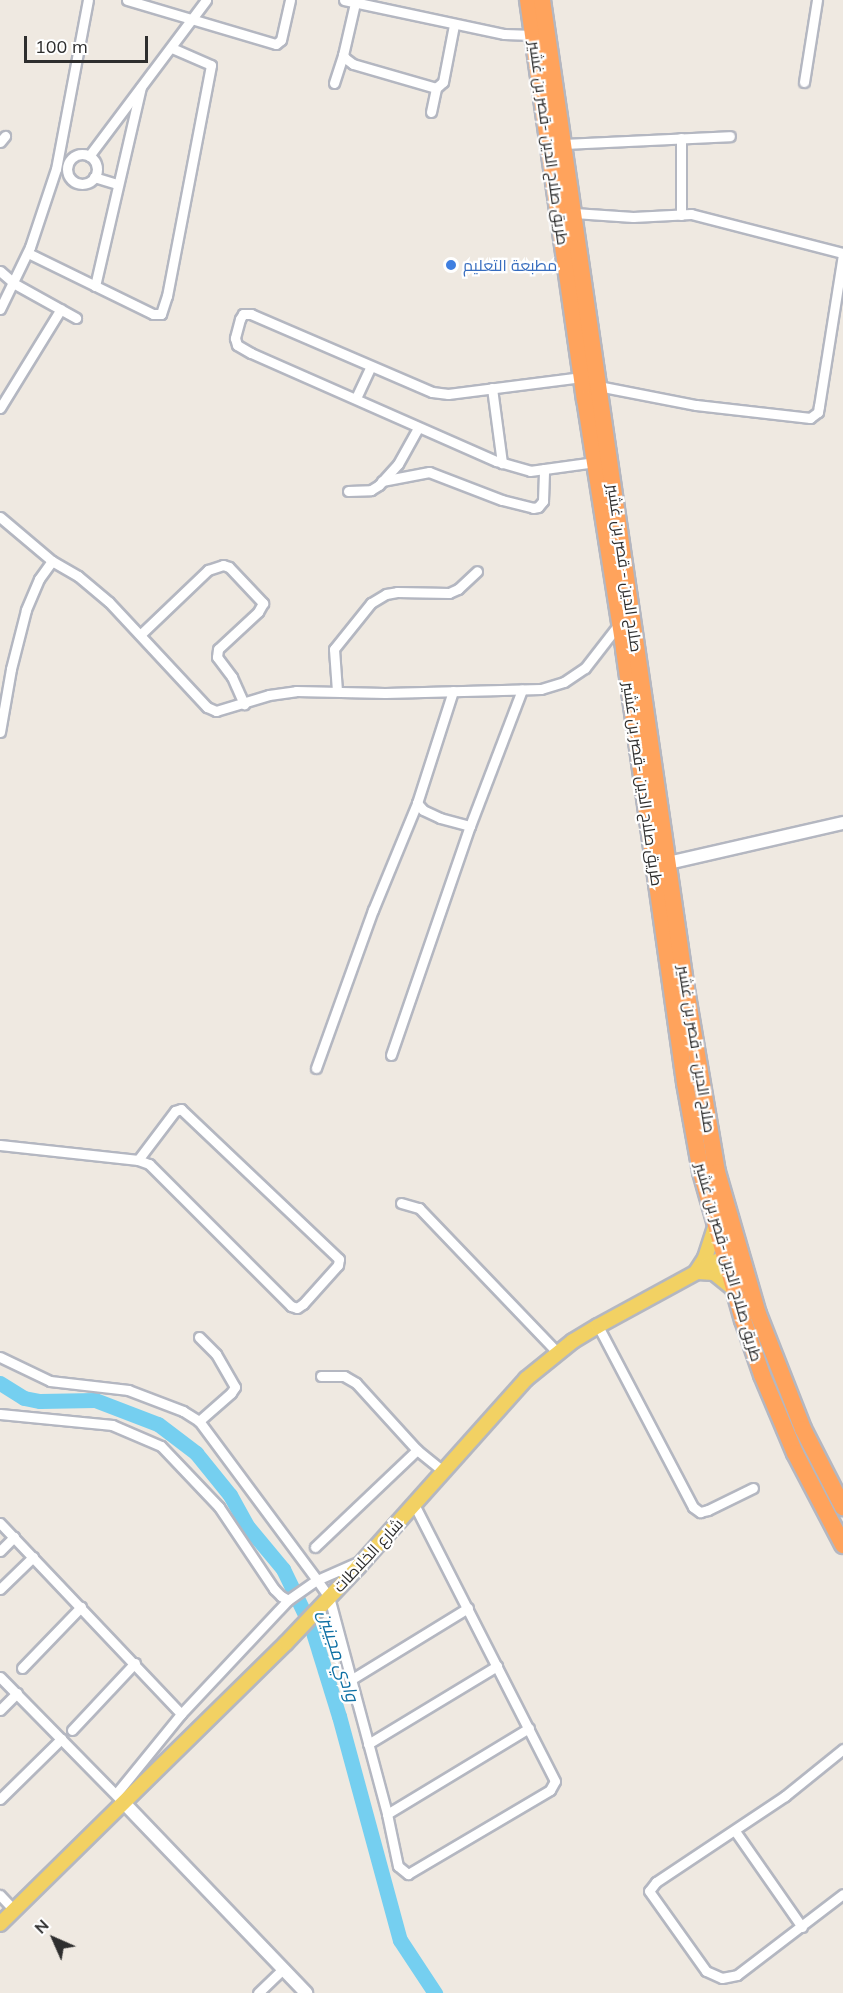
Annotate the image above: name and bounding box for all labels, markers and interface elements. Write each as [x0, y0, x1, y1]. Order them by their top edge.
scale bar [27, 24, 152, 62]
text: 100 m [35, 35, 88, 58]
street label: طريق صلاح الدين -قصر بن غشير [525, 40, 573, 246]
place label: مطبعة التعليم [463, 255, 557, 275]
marker: مطبعة التعليم [444, 258, 458, 272]
street label: صلاح الدين - قصر بن غشير [604, 483, 646, 653]
street label: طريق صلاح الدين -قصر بن غشير [619, 681, 667, 887]
street label: صلاح الدين - قصر بن غشير [674, 964, 720, 1134]
street label: طريق صلاح الدين -قصر بن غشير [691, 1160, 767, 1364]
street label: شارع الخلاطات [329, 1514, 407, 1596]
water label: وادي مجينين [313, 1607, 363, 1705]
north arrow [24, 1909, 84, 1969]
text: N [30, 1915, 53, 1938]

